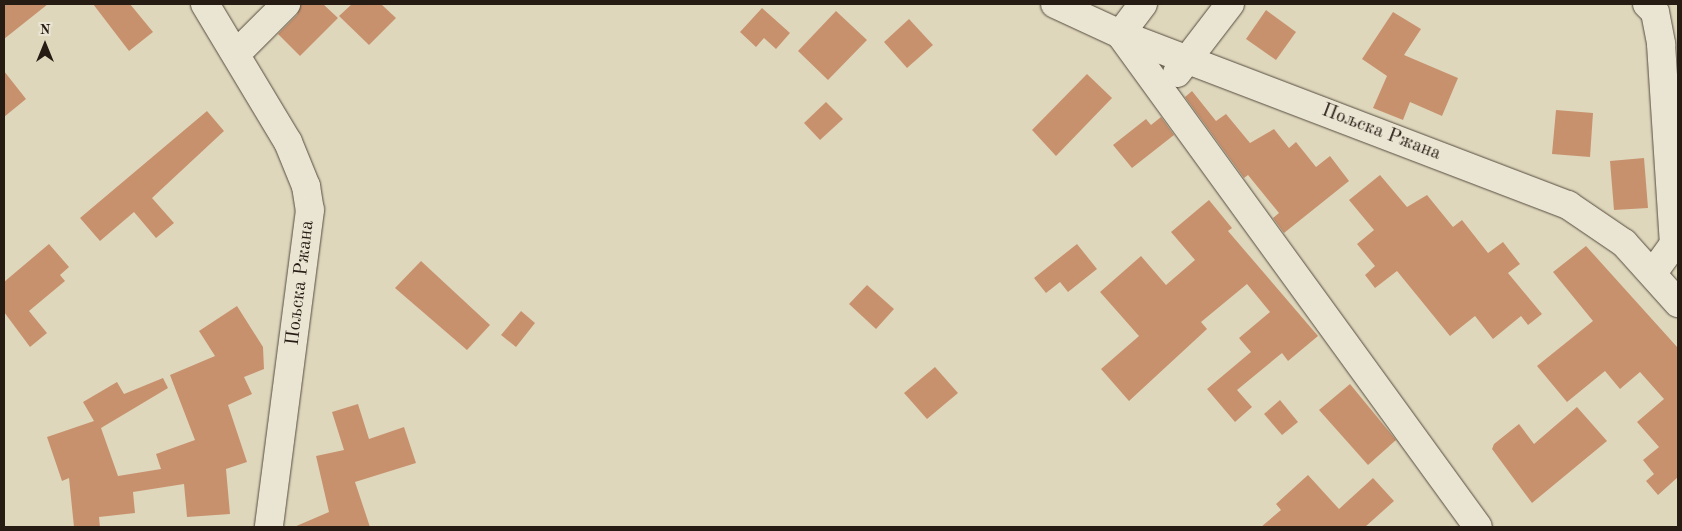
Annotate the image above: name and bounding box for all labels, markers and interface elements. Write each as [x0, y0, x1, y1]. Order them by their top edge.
north arrow [20, 20, 70, 70]
text: N [40, 23, 50, 37]
street label: Пољска Ржана [1318, 100, 1444, 166]
street label: Пољска Ржана [282, 219, 320, 347]

